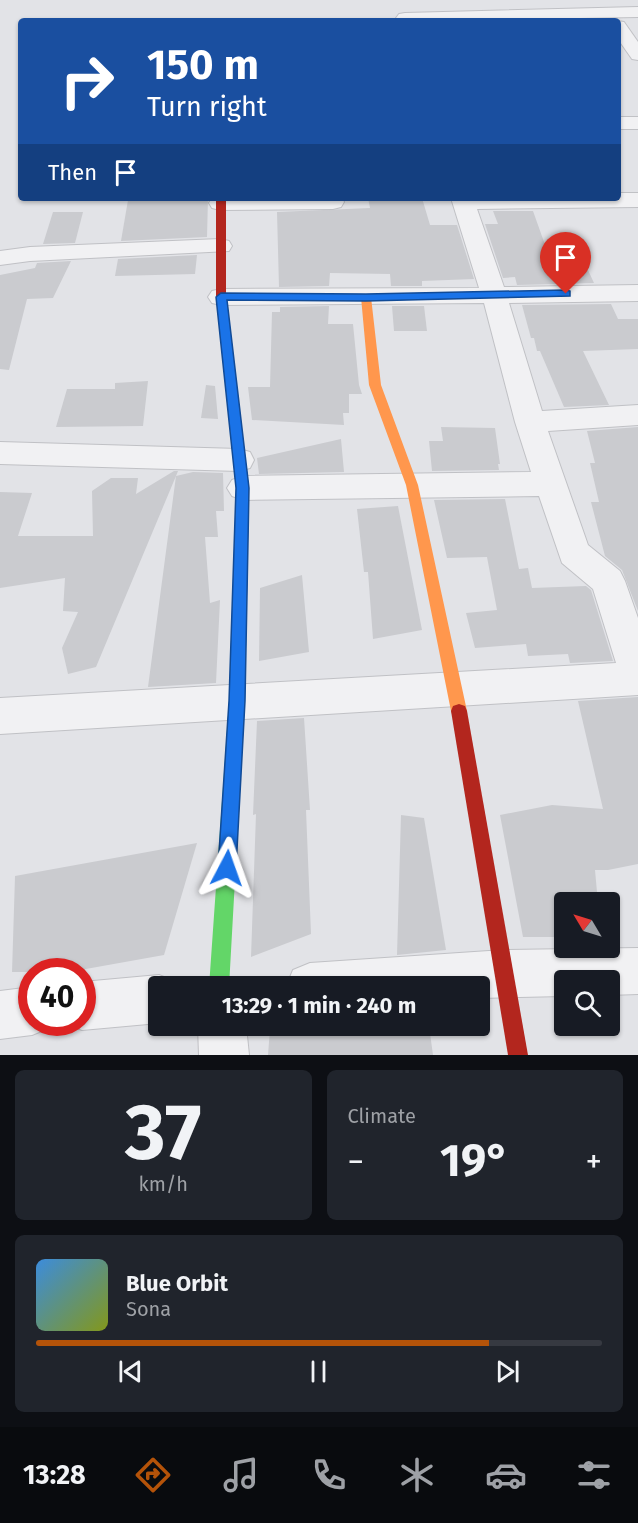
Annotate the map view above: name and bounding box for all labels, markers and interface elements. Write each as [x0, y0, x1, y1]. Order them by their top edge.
text: 150 m [147, 40, 259, 90]
icon: right [48, 42, 126, 120]
text: Turn right [147, 91, 267, 123]
icon: arrive [109, 156, 142, 189]
text: Then [48, 159, 97, 186]
pin [540, 232, 591, 294]
icon: arrive [549, 241, 582, 274]
position arrow [195, 836, 259, 900]
north arrow [554, 892, 620, 958]
map controls [554, 892, 620, 1036]
speed limit sign: 40 [18, 958, 96, 1036]
button: search [554, 970, 620, 1036]
text: 13:29 · 1 min · 240 m [222, 992, 416, 1019]
text: 37 [125, 1086, 202, 1180]
text: Climate [348, 1104, 416, 1128]
text: 19° [440, 1134, 510, 1188]
text: − [348, 1142, 364, 1182]
text: + [586, 1142, 602, 1182]
text: km/h [139, 1172, 188, 1196]
text: Blue Orbit [126, 1270, 228, 1297]
text: Sona [126, 1297, 171, 1321]
icon: previous [114, 1355, 147, 1388]
icon: pause [302, 1355, 335, 1388]
icon: next [491, 1355, 524, 1388]
icon: directions [132, 1454, 174, 1496]
icon: music [220, 1454, 262, 1496]
icon: phone [308, 1454, 350, 1496]
icon: climate [396, 1454, 438, 1496]
icon: car [485, 1454, 527, 1496]
icon: filters [573, 1454, 615, 1496]
text: 13:28 [23, 1459, 86, 1491]

